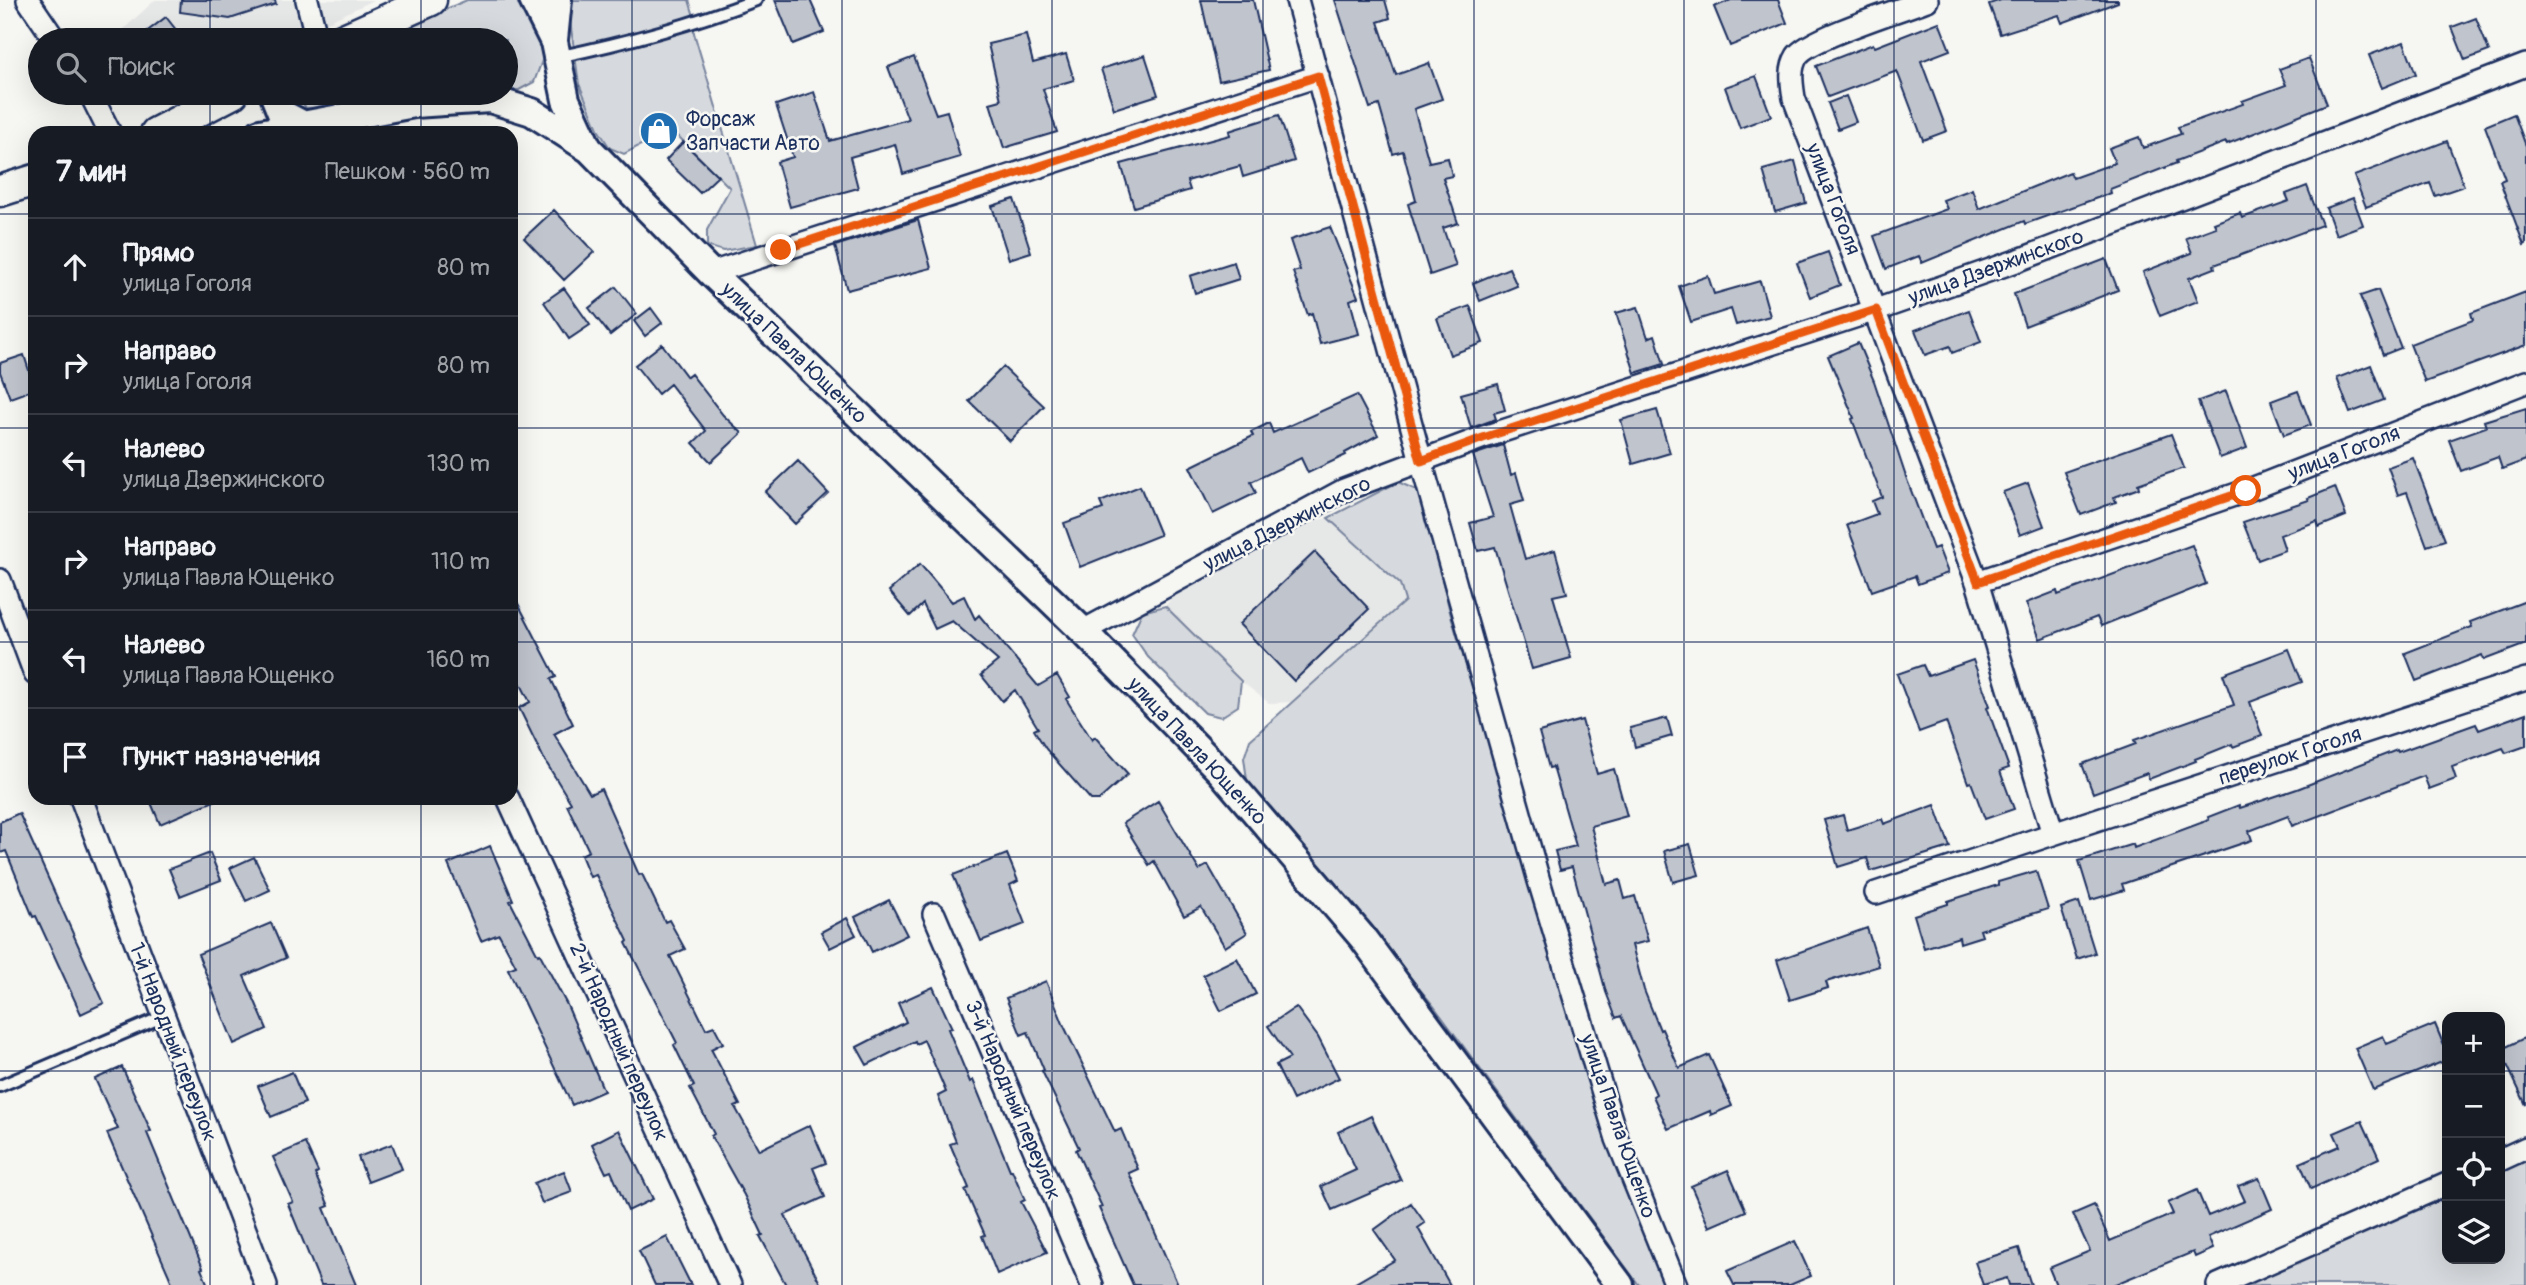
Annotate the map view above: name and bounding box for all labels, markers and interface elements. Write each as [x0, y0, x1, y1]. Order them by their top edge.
search box [28, 28, 518, 105]
icon: search [52, 48, 90, 86]
text: Поиск [108, 51, 176, 83]
place label: Форсаж Запчасти Авто [686, 106, 820, 157]
shop icon: Форсаж Запчасти Авто [638, 110, 680, 152]
street label: улица Гоголя [1799, 138, 1867, 259]
text: 7 мин [56, 153, 126, 190]
text: Пешком · 560 m [325, 157, 490, 186]
street label: улица Дзержинского [1904, 223, 2087, 312]
route end [765, 234, 796, 265]
text: Прямо [123, 237, 194, 269]
icon: ahead [56, 248, 94, 286]
text: 80 m [437, 253, 490, 282]
text: улица Гоголя [123, 269, 252, 298]
street label: улица Павла Ющенко [715, 276, 873, 430]
text: Направо [123, 335, 216, 367]
icon: right [56, 346, 94, 384]
text: 80 m [437, 351, 490, 380]
text: улица Гоголя [123, 367, 252, 396]
street label: улица Гоголя [2283, 419, 2404, 487]
text: Налево [123, 433, 205, 465]
icon: left [56, 444, 94, 482]
text: 130 m [427, 449, 490, 478]
text: улица Дзержинского [123, 465, 325, 494]
street label: улица Дзержинского [1198, 470, 1375, 578]
route start [2230, 475, 2261, 506]
text: Направо [123, 531, 216, 563]
icon: right [56, 542, 94, 580]
text: 110 m [431, 547, 490, 576]
text: улица Павла Ющенко [123, 563, 334, 592]
text: Налево [123, 629, 205, 661]
icon: left [56, 640, 94, 678]
text: 160 m [426, 645, 490, 674]
text: улица Павла Ющенко [123, 661, 334, 690]
street label: улица Павла Ющенко [1121, 671, 1273, 831]
street label: переулок Гоголя [2215, 720, 2365, 792]
icon: arrive [56, 738, 94, 776]
text: Пункт назначения [123, 741, 320, 773]
street label: 1-й Народный переулок [123, 939, 223, 1145]
street label: 2-й Народный переулок [563, 939, 675, 1145]
street label: 3-й Народный переулок [959, 996, 1067, 1204]
map controls [2442, 1012, 2505, 1264]
button: + [2442, 1012, 2505, 1075]
street label: улица Павла Ющенко [1574, 1029, 1662, 1222]
button: − [2442, 1075, 2505, 1138]
button: locate [2442, 1138, 2505, 1201]
button: layers [2442, 1201, 2505, 1264]

